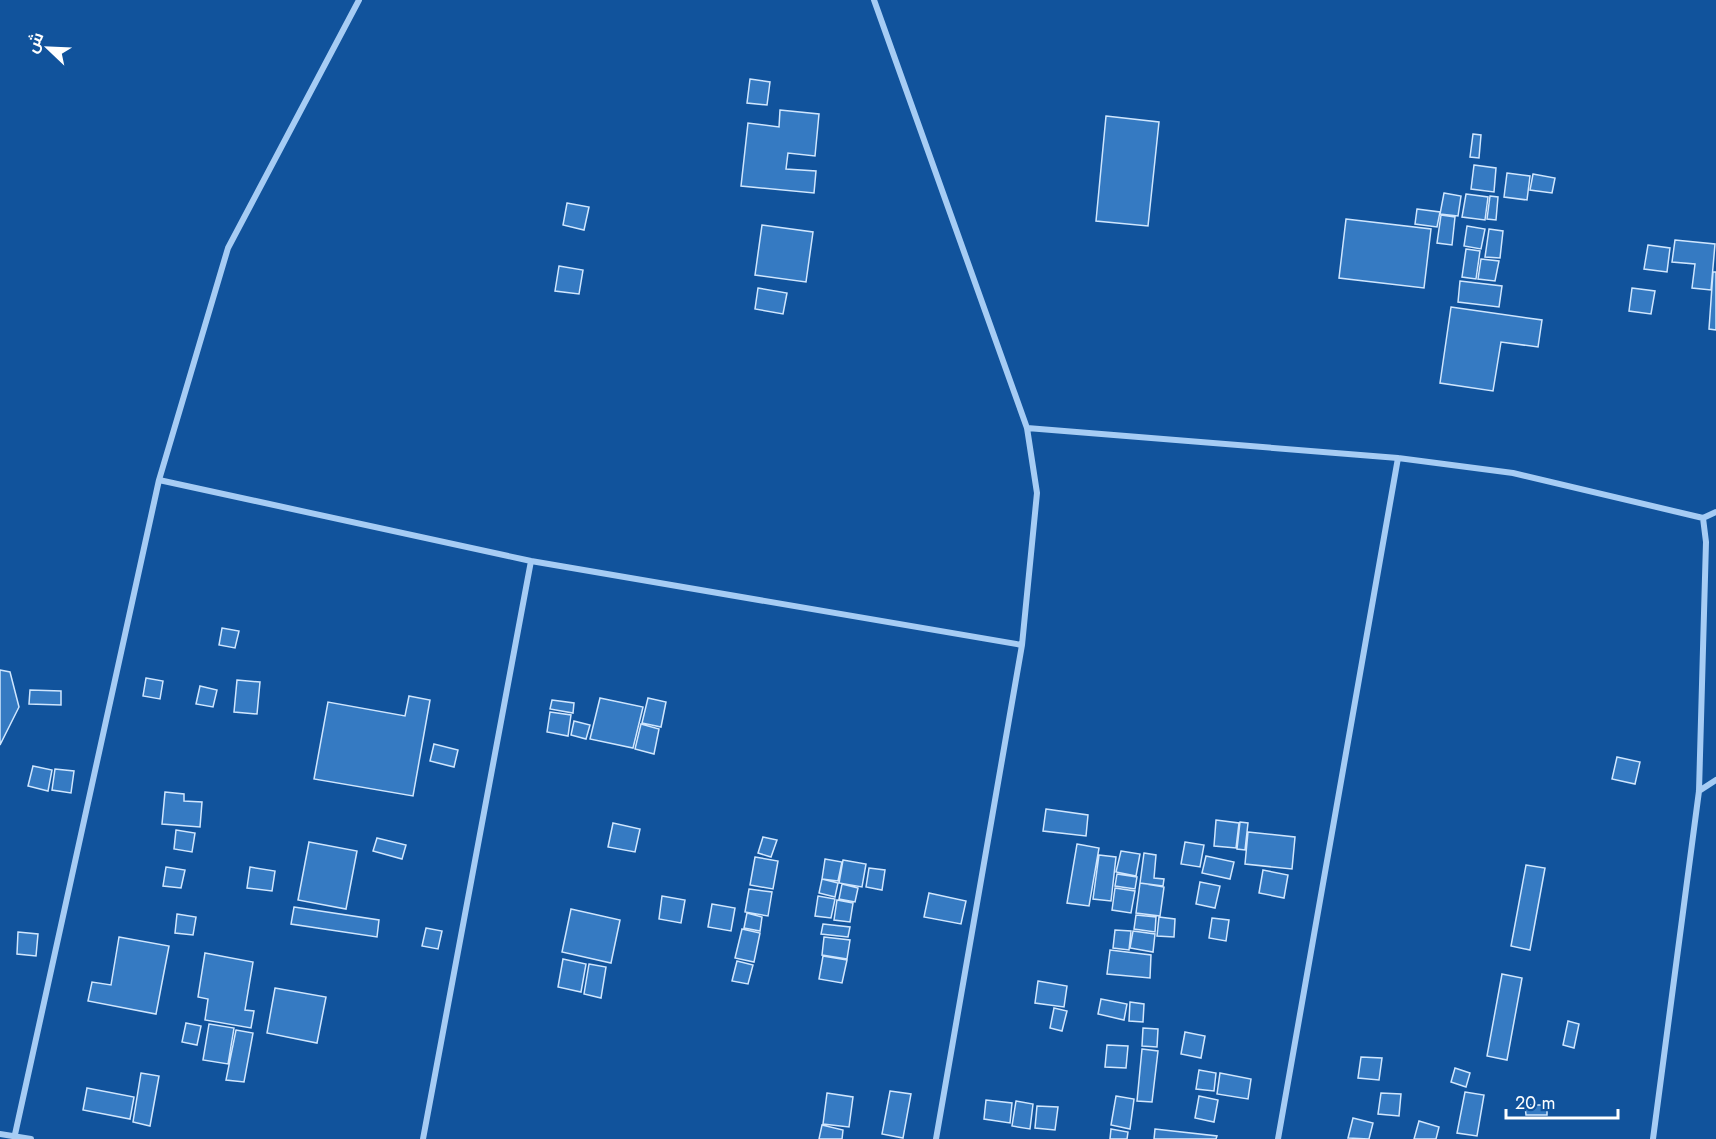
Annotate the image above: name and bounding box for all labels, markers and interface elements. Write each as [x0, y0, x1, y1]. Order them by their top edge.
north arrow [18, 18, 78, 78]
text: ش [20, 28, 49, 56]
scale bar [1506, 1082, 1618, 1120]
text: 20 m [1515, 1090, 1555, 1116]

